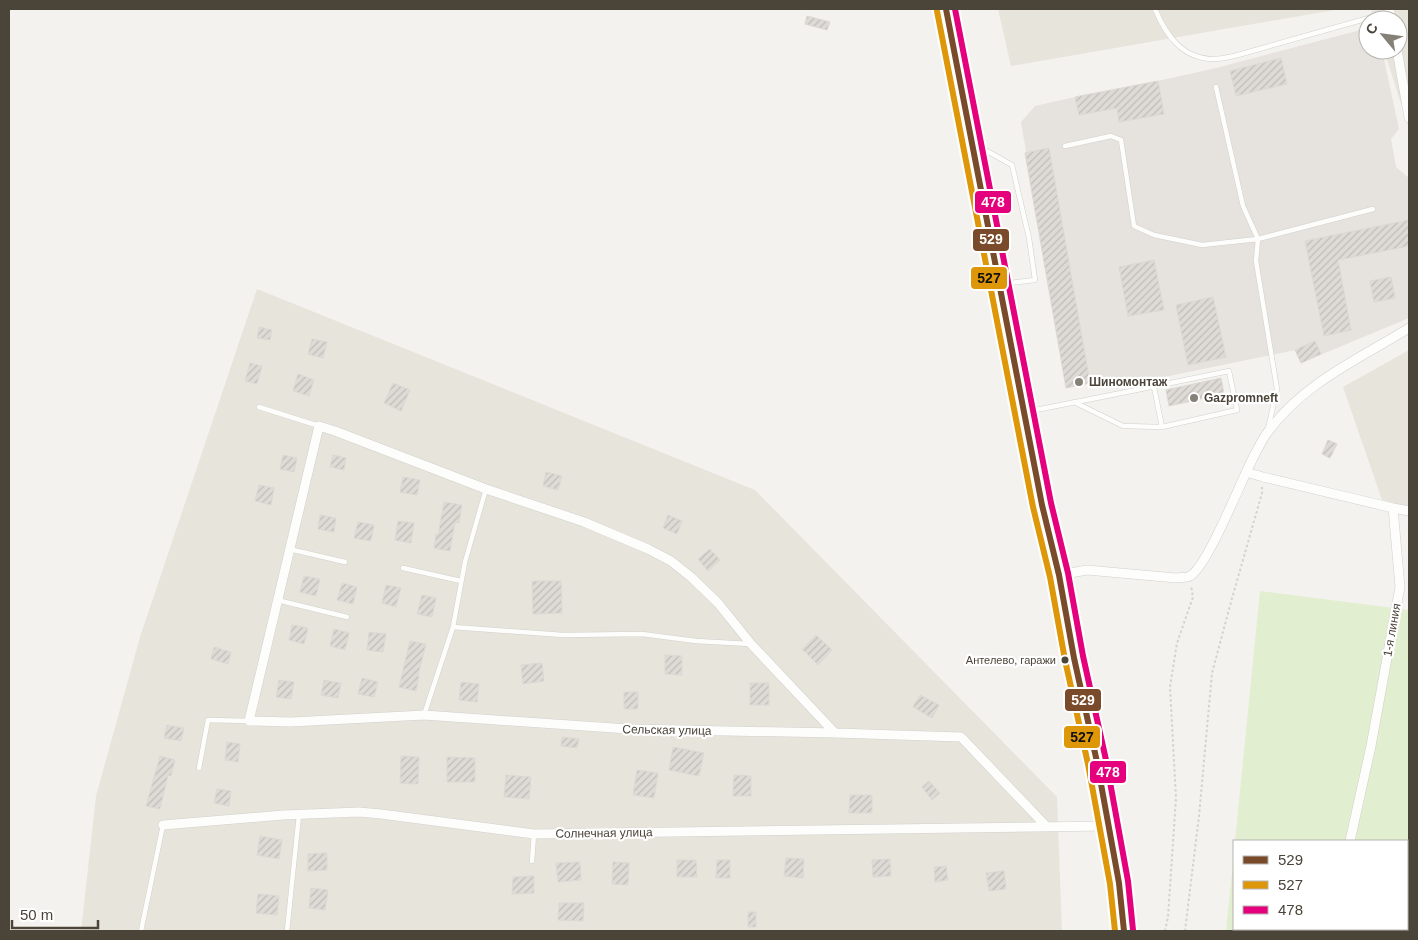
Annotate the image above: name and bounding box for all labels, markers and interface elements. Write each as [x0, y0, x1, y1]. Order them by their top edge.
north arrow [1358, 10, 1408, 60]
text: С [1362, 20, 1381, 37]
line badge: 478 [974, 190, 1012, 214]
text: 478 [981, 194, 1005, 210]
line badge: 529 [972, 228, 1010, 252]
text: 529 [979, 231, 1003, 247]
line badge: 527 [970, 266, 1008, 290]
text: 527 [977, 270, 1001, 286]
place label: Шиномонтаж [1089, 375, 1168, 389]
marker: Шиномонтаж [1073, 376, 1085, 388]
place label: Gazpromneft [1204, 391, 1278, 405]
marker: Gazpromneft [1188, 392, 1200, 404]
street label: 1-я линия [1380, 602, 1404, 658]
place label: Антелево, гаражи [966, 654, 1056, 666]
marker: Антелево, гаражи [1060, 655, 1070, 665]
line badge: 529 [1064, 688, 1102, 712]
text: 529 [1071, 692, 1095, 708]
street label: Сельская улица [622, 722, 712, 738]
line badge: 527 [1063, 725, 1101, 749]
text: 527 [1070, 729, 1094, 745]
line badge: 478 [1089, 760, 1127, 784]
text: 478 [1096, 764, 1120, 780]
street label: Солнечная улица [555, 825, 653, 841]
legend [1233, 840, 1408, 930]
text: 529 [1278, 851, 1303, 868]
text: 527 [1278, 876, 1303, 893]
scale bar [12, 898, 99, 930]
text: 478 [1278, 901, 1303, 918]
text: 50 m [20, 906, 53, 923]

